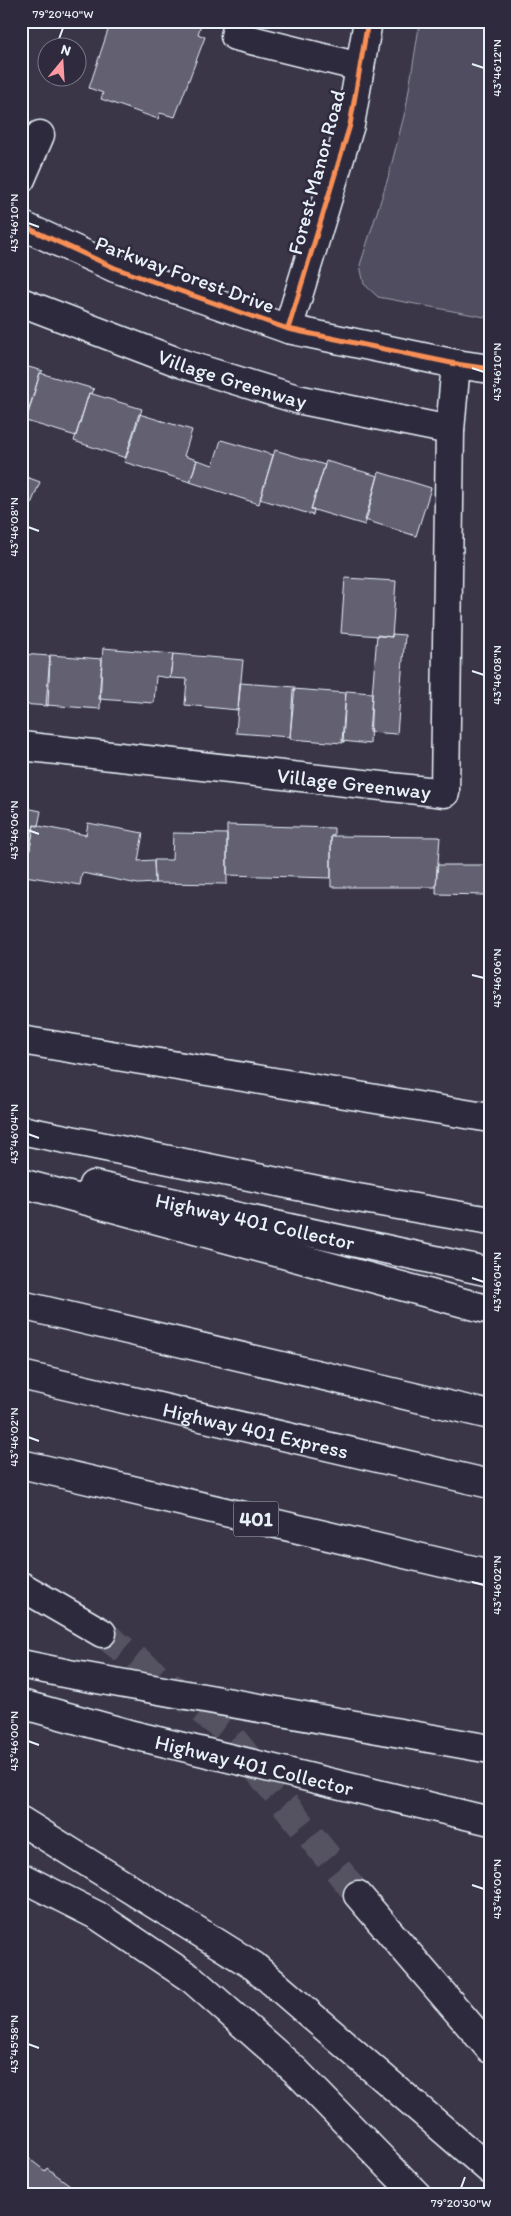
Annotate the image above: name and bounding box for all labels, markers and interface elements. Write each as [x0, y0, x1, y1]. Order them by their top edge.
text: 79°20'40"W [33, 7, 93, 21]
north arrow [38, 38, 88, 88]
text: 43°46'12"N [490, 39, 504, 97]
text: N [59, 41, 73, 60]
street label: Forest Manor Road [282, 86, 350, 257]
text: 43°46'10"N [7, 194, 21, 252]
street label: Parkway Forest Drive [92, 230, 278, 318]
street label: Village Greenway [154, 343, 309, 413]
text: 43°46'10"N [490, 343, 504, 401]
text: 43°46'08"N [7, 497, 21, 557]
text: 43°46'08"N [490, 645, 504, 705]
street label: Village Greenway [276, 762, 432, 804]
text: 43°46'06"N [7, 800, 21, 860]
text: 43°46'06"N [490, 948, 504, 1008]
text: 43°46'04"N [7, 1104, 21, 1164]
street label: Highway 401 Collector [153, 1187, 357, 1255]
text: 43°46'04"N [490, 1252, 504, 1312]
street label: Highway 401 Express [160, 1396, 351, 1463]
text: 43°46'02"N [7, 1407, 21, 1467]
road number: 401 [234, 1502, 278, 1536]
text: 43°46'02"N [490, 1555, 504, 1615]
text: 43°46'00"N [7, 1711, 21, 1771]
street label: Highway 401 Collector [153, 1728, 356, 1800]
text: 43°46'00"N [490, 1859, 504, 1919]
text: 43°45'58"N [7, 2015, 21, 2073]
text: 79°20'30"W [431, 2196, 491, 2210]

